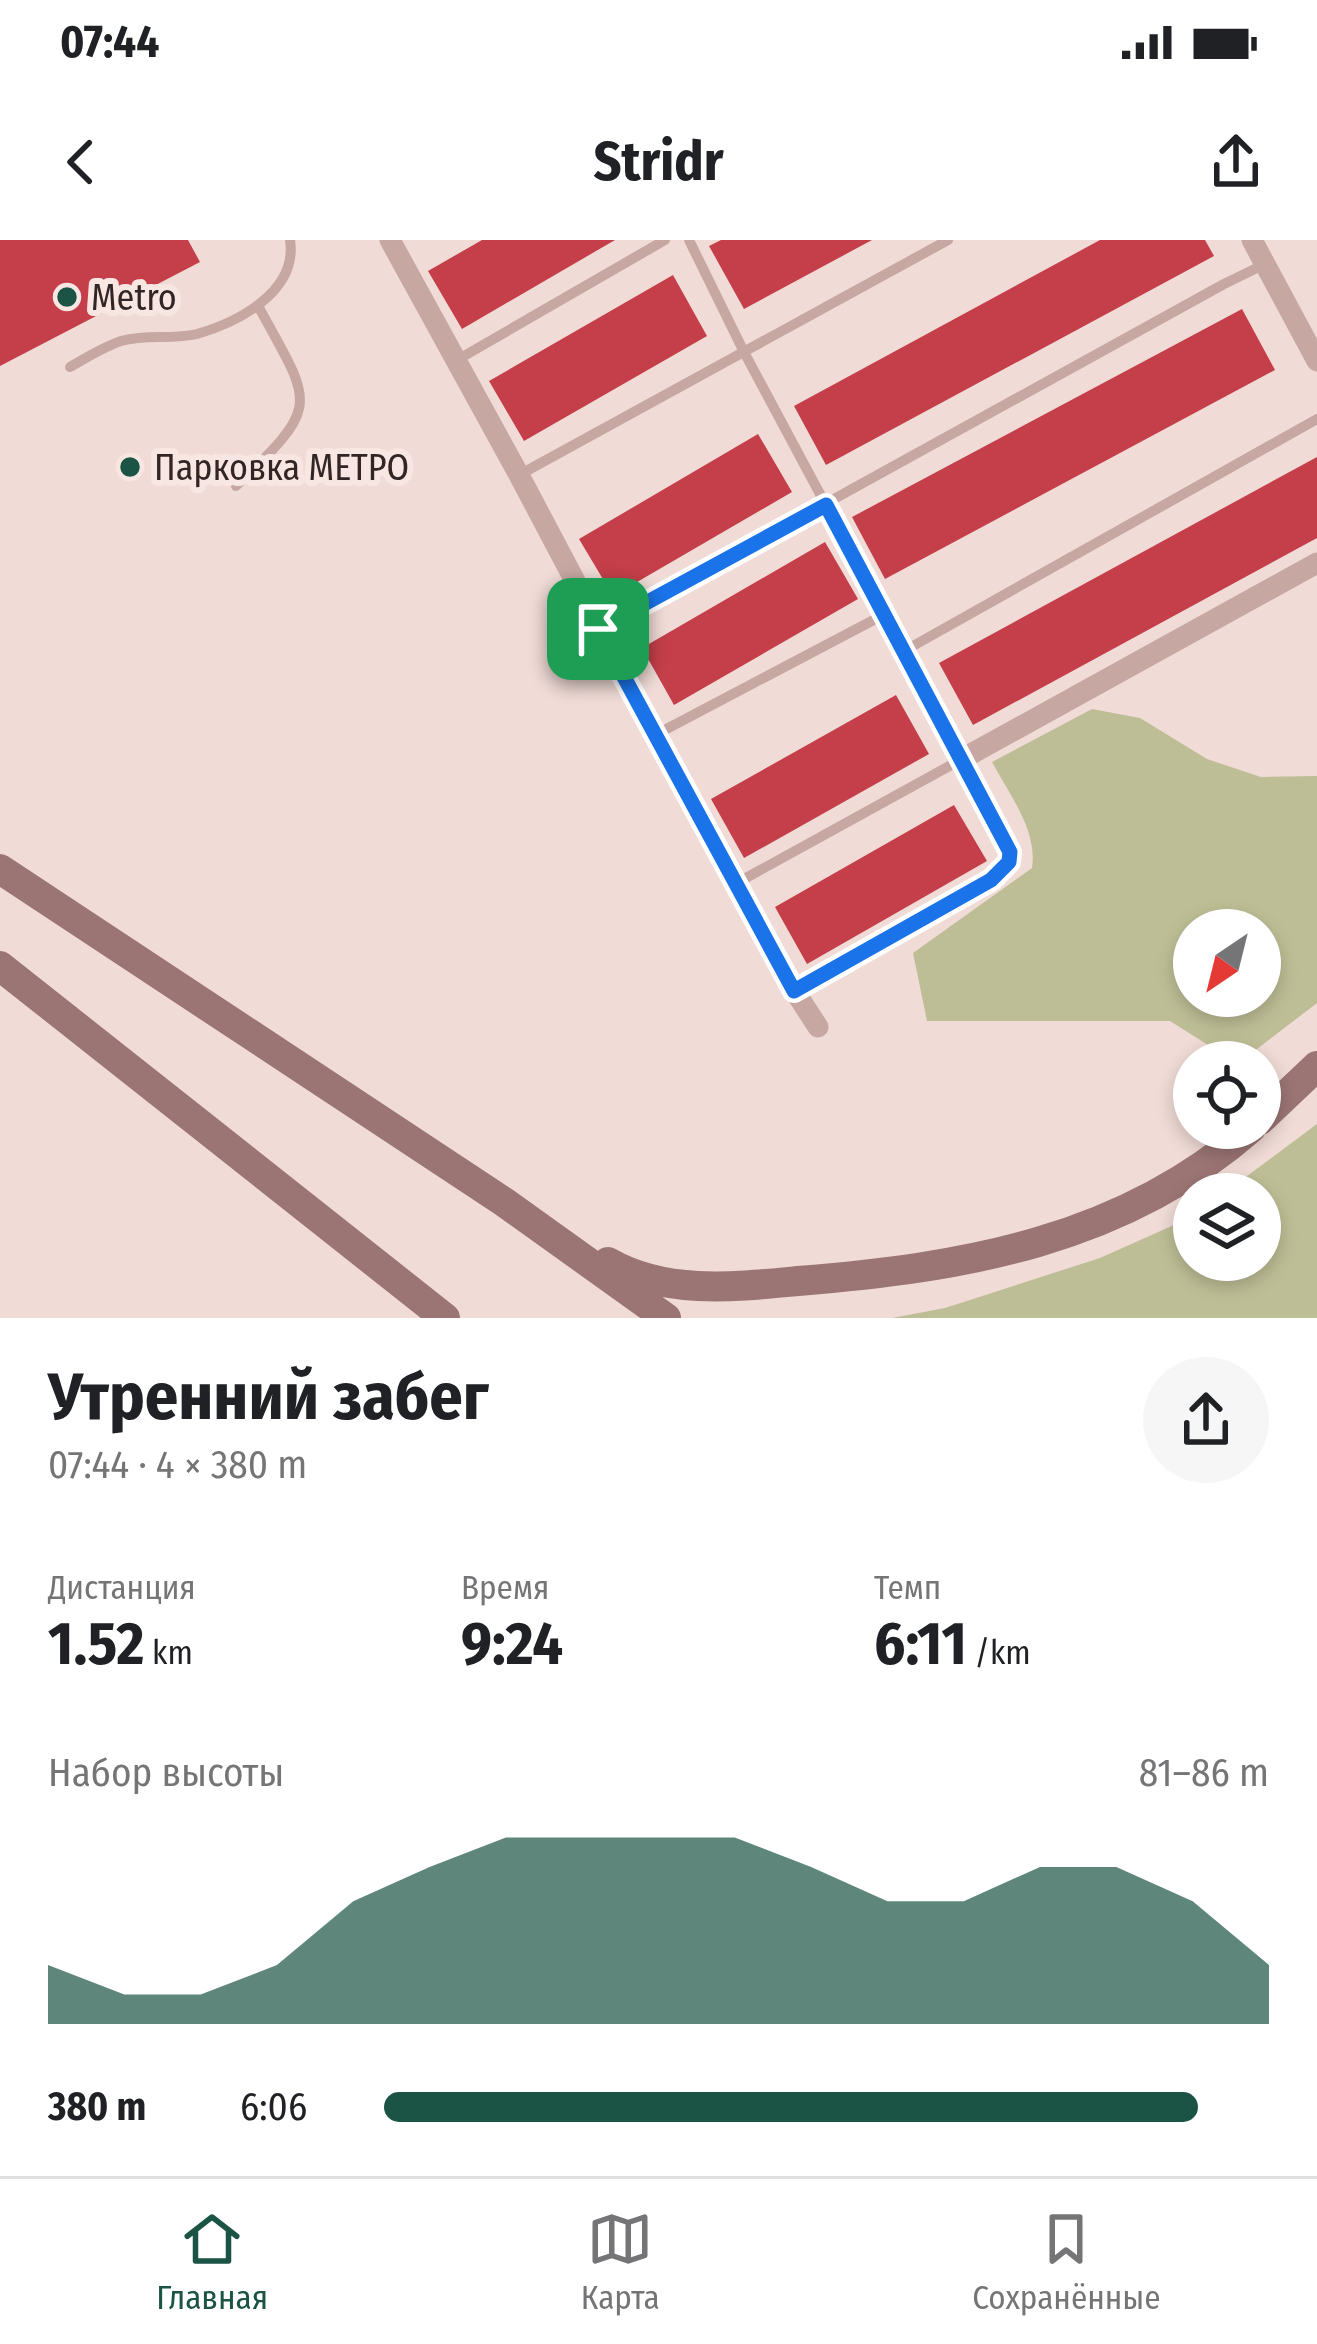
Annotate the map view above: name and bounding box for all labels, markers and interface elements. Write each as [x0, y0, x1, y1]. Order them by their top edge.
text: 07:44 [60, 15, 159, 69]
icon: back [48, 129, 114, 195]
icon: share [1203, 129, 1269, 195]
text: Stridr [594, 130, 723, 194]
place label: Metro [91, 276, 177, 320]
marker: Metro [54, 284, 80, 310]
place label: Парковка МЕТРО [154, 446, 409, 490]
marker: Парковка МЕТРО [117, 454, 143, 480]
pin [547, 578, 649, 680]
icon: arrive [565, 596, 631, 662]
north arrow [1173, 909, 1281, 1017]
map controls [1173, 909, 1281, 1281]
button: locate [1173, 1041, 1281, 1149]
button: layers [1173, 1173, 1281, 1281]
text: Утренний забег [48, 1357, 489, 1436]
button: share [1143, 1357, 1269, 1483]
text: 07:44 · 4 × 380 m [48, 1442, 307, 1488]
text: Дистанция [48, 1568, 196, 1608]
text: Время [461, 1568, 549, 1608]
text: Темп [874, 1568, 941, 1608]
text: 1.52 [48, 1608, 144, 1680]
text: 9:24 [461, 1608, 563, 1680]
text: 6:11 [874, 1608, 967, 1680]
text: km [144, 1633, 193, 1673]
text: /km [967, 1633, 1031, 1673]
text: Набор высоты [48, 1750, 284, 1796]
text: 81–86 m [1139, 1750, 1269, 1796]
text: 380 m [48, 2084, 146, 2130]
text: 6:06 [240, 2084, 307, 2130]
tab: Главная [156, 2206, 268, 2318]
tab: Карта [581, 2206, 660, 2318]
tab: Сохранённые [972, 2206, 1161, 2318]

